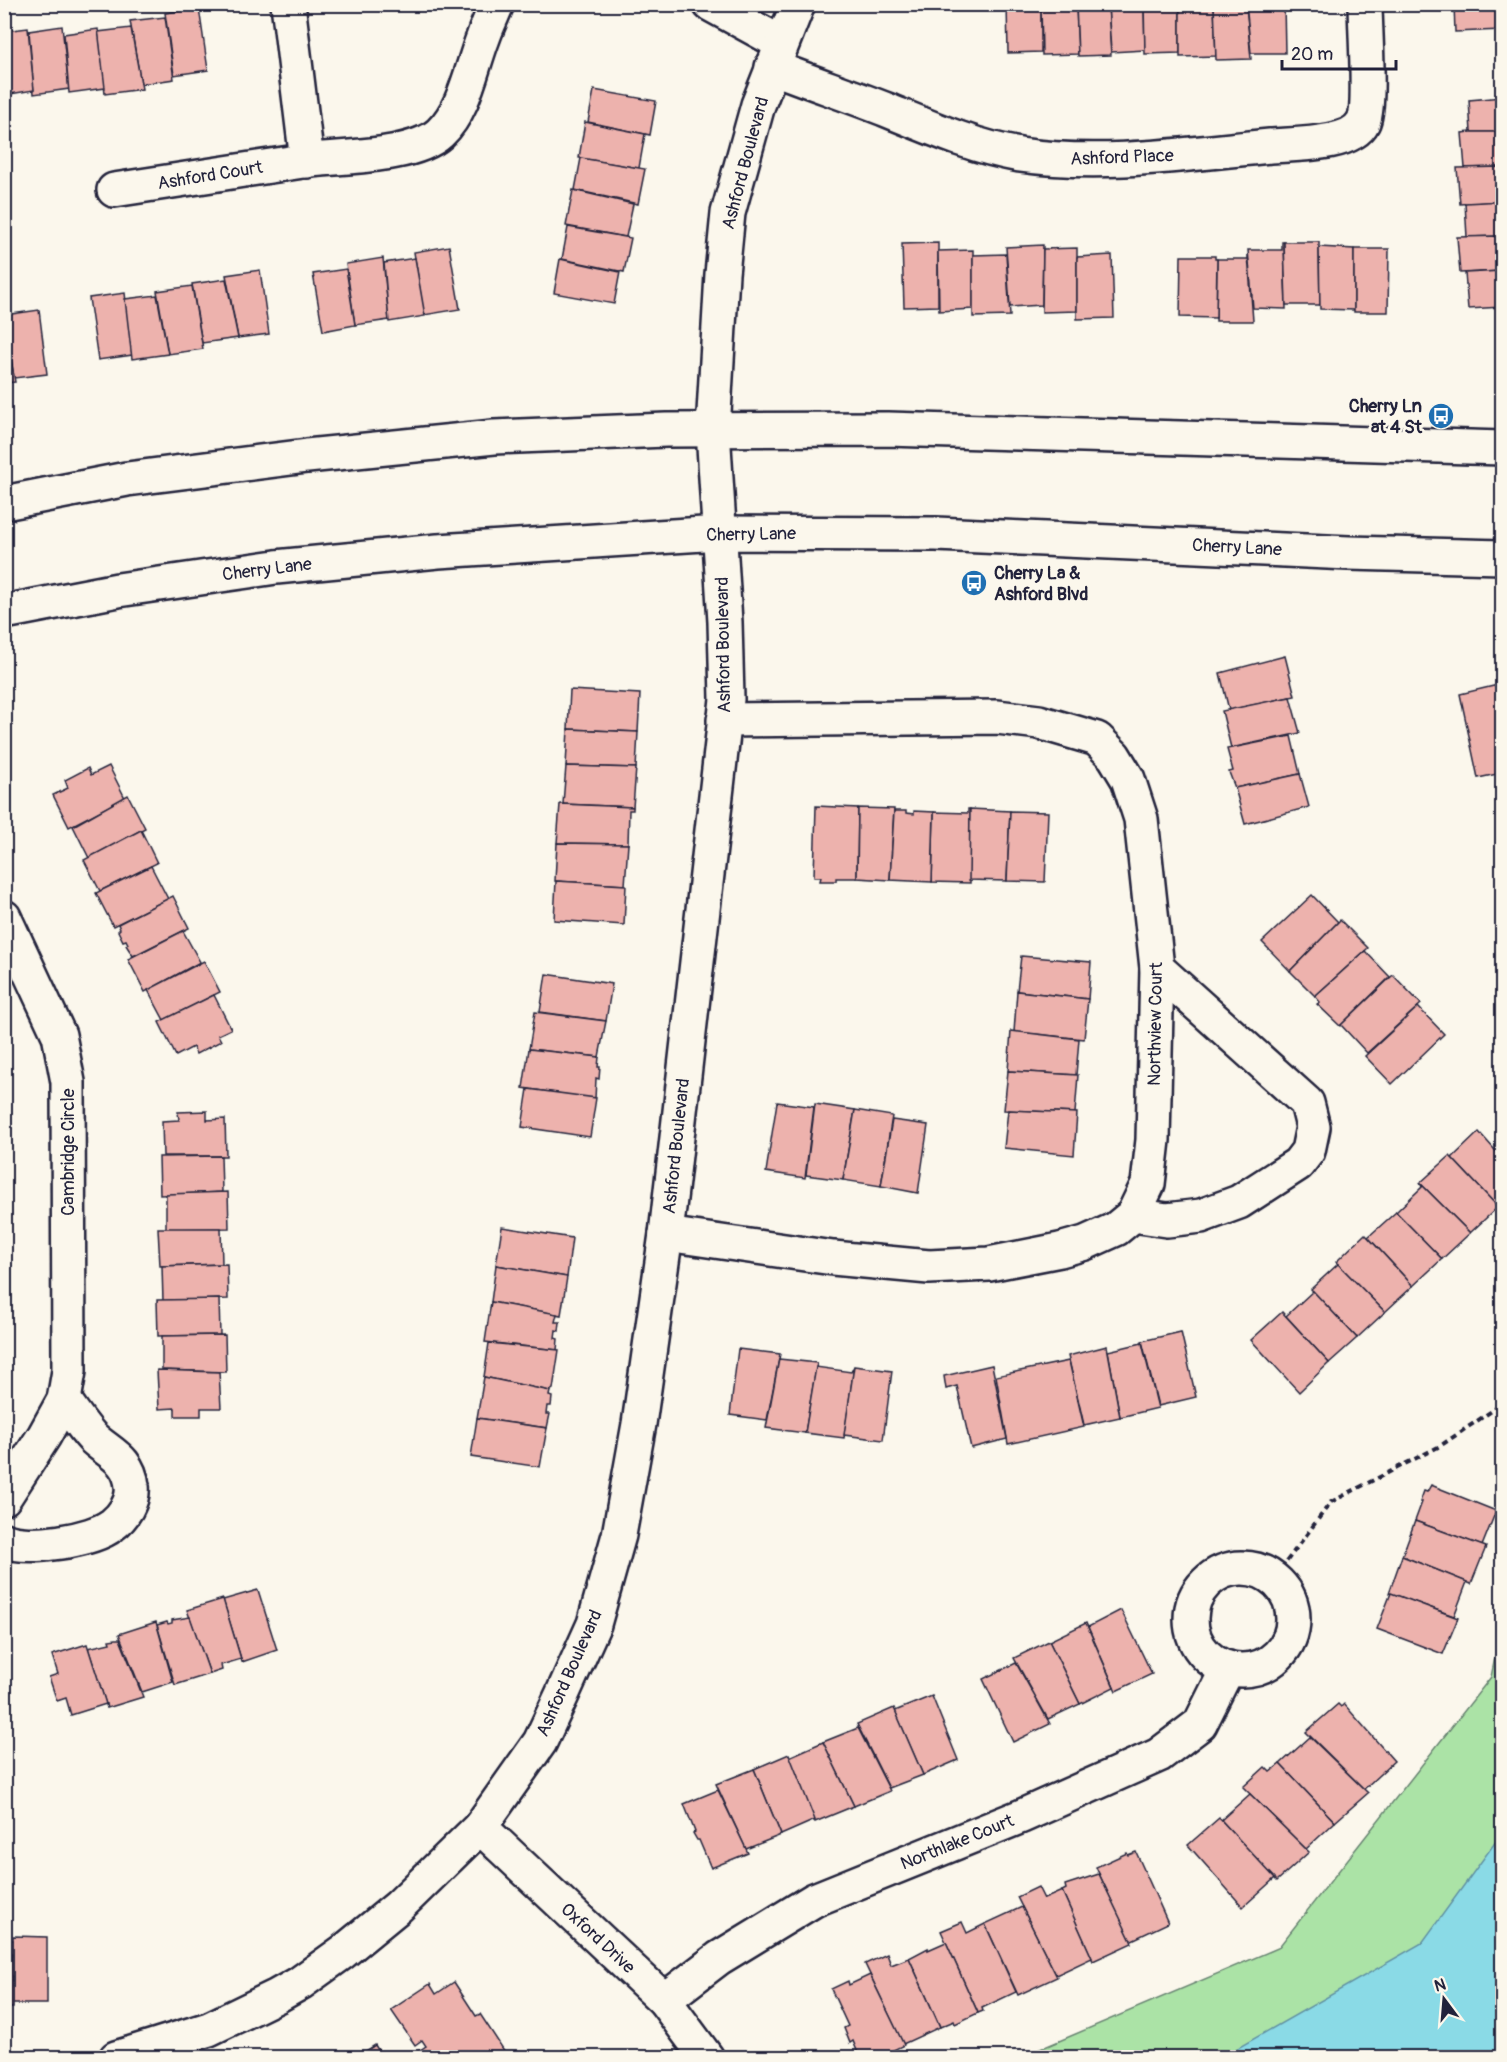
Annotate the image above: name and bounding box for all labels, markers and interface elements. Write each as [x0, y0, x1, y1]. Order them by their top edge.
scale bar [1282, 33, 1396, 71]
text: 20 m [1291, 43, 1333, 66]
street label: Ashford Boulevard [717, 94, 774, 232]
street label: Ashford Place [1070, 144, 1174, 171]
street label: Ashford Court [156, 156, 265, 195]
place label: Cherry Ln at 4 St [1349, 395, 1423, 439]
bus stop icon: Cherry Ln at 4 St [1426, 401, 1456, 431]
street label: Cherry Lane [706, 522, 796, 547]
street label: Cherry Lane [1191, 534, 1283, 561]
street label: Cherry Lane [221, 553, 313, 586]
place label: Cherry La & Ashford Blvd [994, 562, 1088, 606]
bus stop icon: Cherry La & Ashford Blvd [959, 568, 989, 598]
street label: Ashford Boulevard [711, 577, 736, 713]
street label: Northview Court [1143, 961, 1168, 1086]
street label: Ashford Boulevard [658, 1077, 695, 1215]
street label: Cambridge Circle [57, 1088, 80, 1216]
street label: Ashford Boulevard [531, 1606, 608, 1740]
street label: Northlake Court [897, 1809, 1018, 1876]
street label: Oxford Drive [556, 1898, 640, 1979]
north arrow [1414, 1969, 1474, 2029]
text: N [1432, 1974, 1448, 1997]

